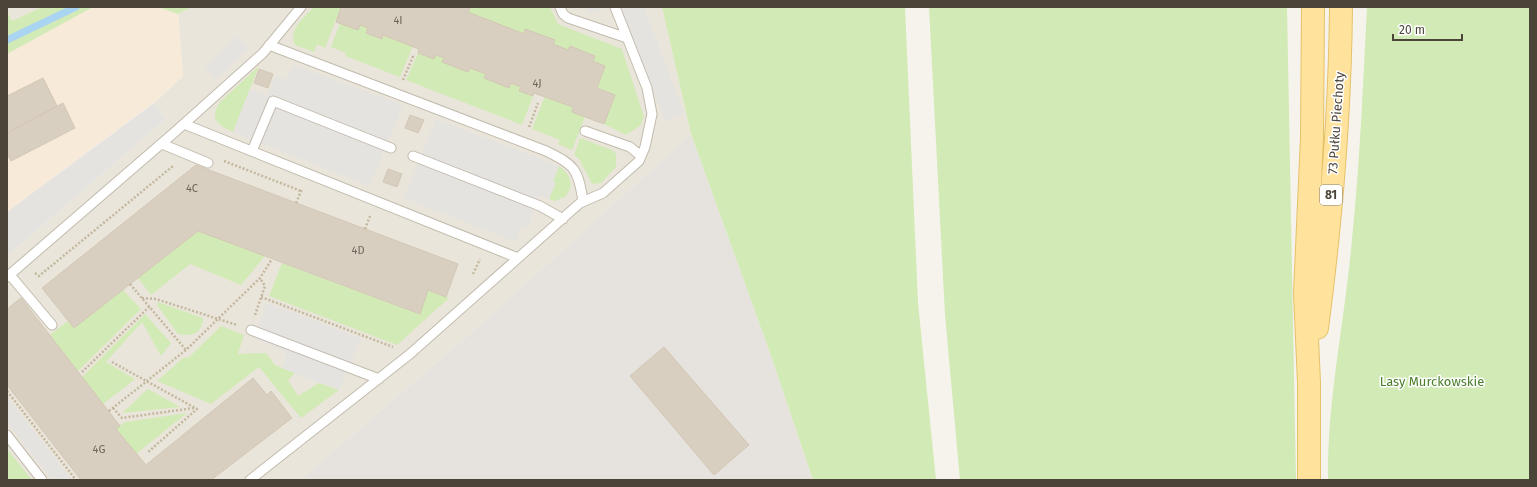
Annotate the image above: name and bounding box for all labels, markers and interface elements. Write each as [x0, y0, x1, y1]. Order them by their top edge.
house number: 4I [393, 14, 403, 27]
scale bar [1393, 16, 1462, 42]
text: 20 m [1399, 23, 1425, 37]
street label: 73 Pułku Piechoty [1325, 71, 1347, 175]
house number: 4J [532, 77, 542, 90]
house number: 4C [186, 182, 198, 195]
road number: 81 [1320, 185, 1342, 205]
house number: 4D [352, 244, 364, 257]
park label: Lasy Murckowskie [1380, 374, 1484, 389]
house number: 4G [93, 443, 105, 456]

